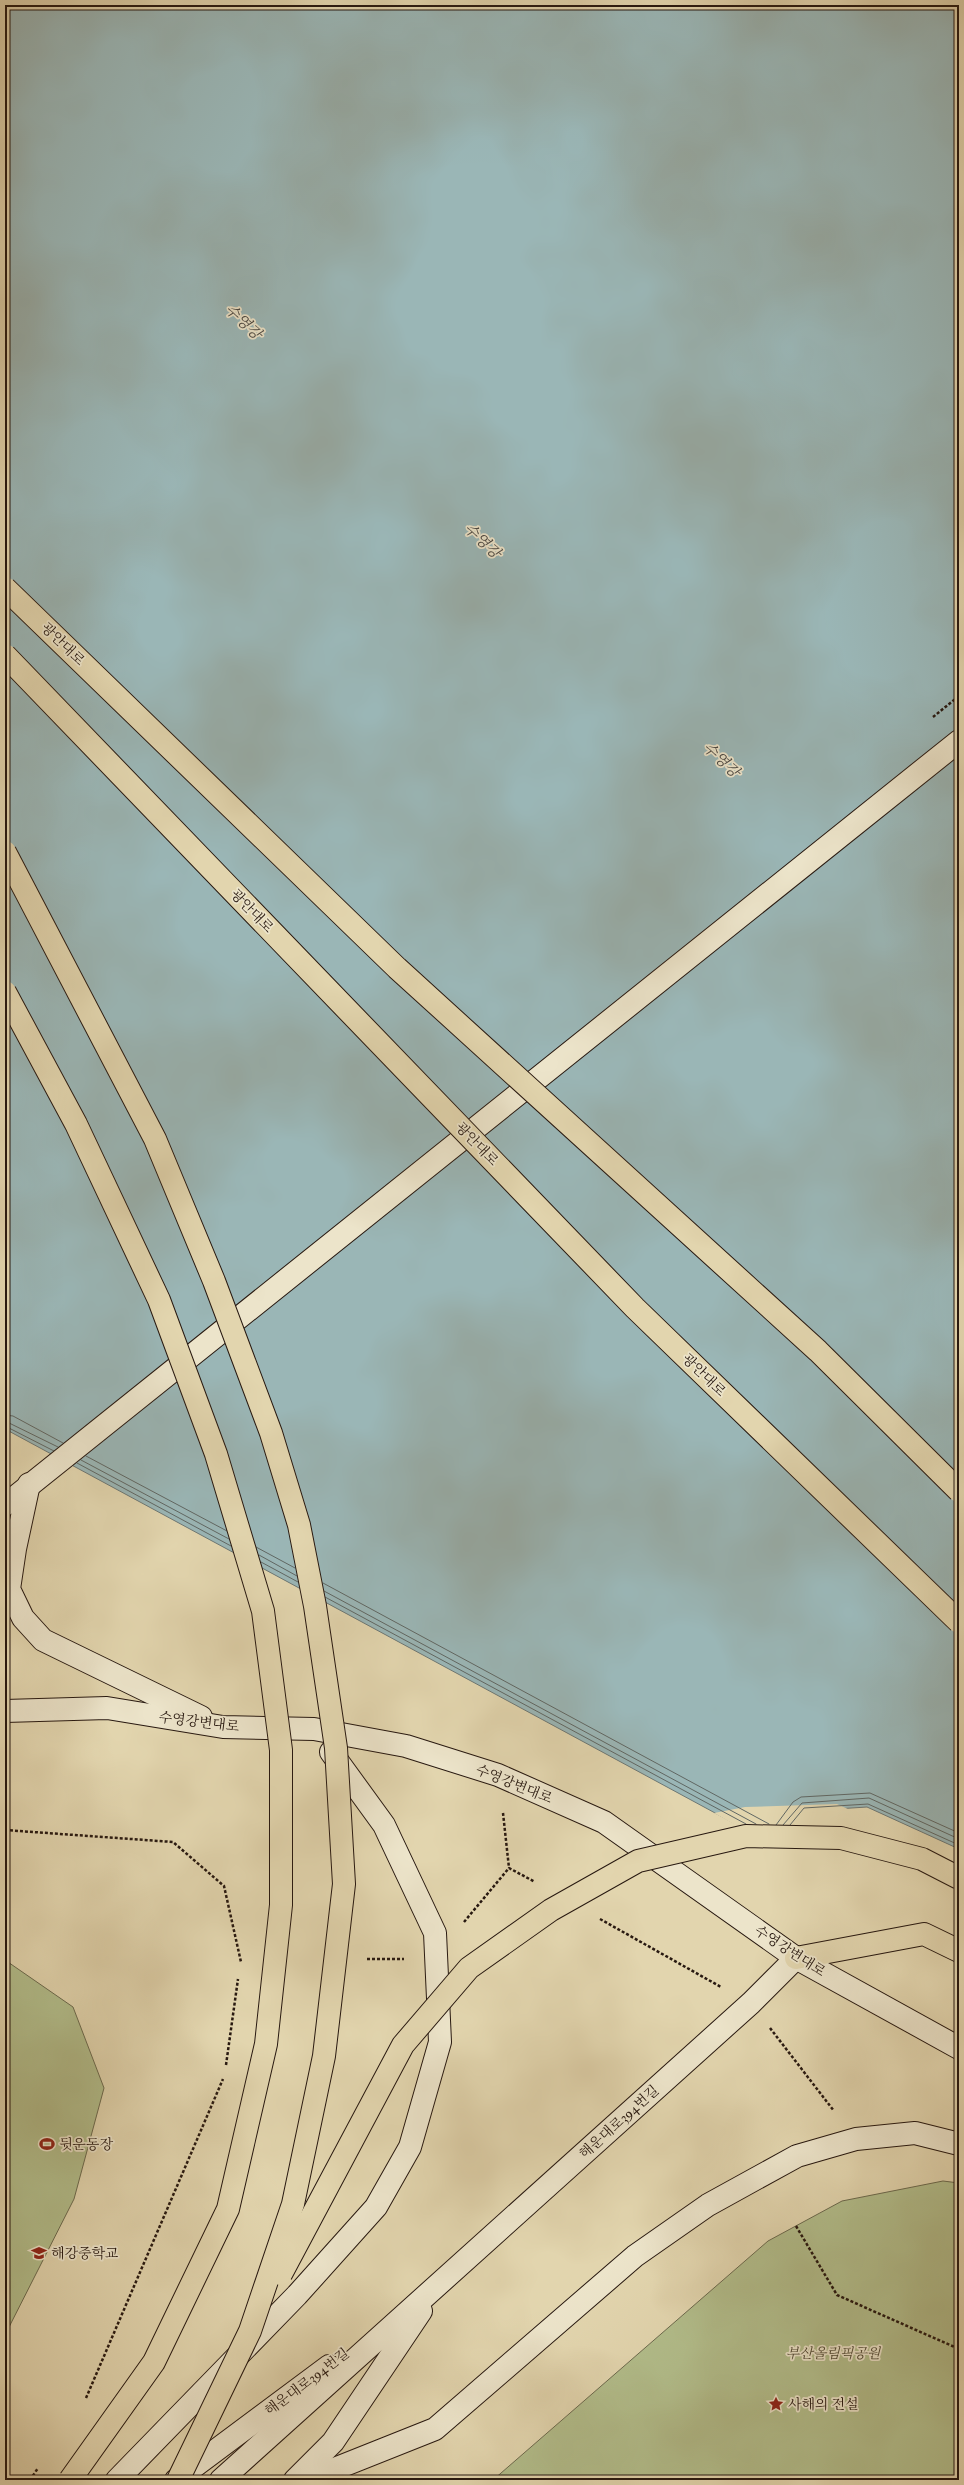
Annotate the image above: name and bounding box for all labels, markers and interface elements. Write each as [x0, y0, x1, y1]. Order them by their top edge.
water label: 수영강 [221, 300, 267, 345]
water label: 수영강 [460, 519, 506, 564]
street label: 광안대로 [38, 619, 89, 669]
water label: 수영강 [699, 738, 745, 783]
street label: 광안대로 [227, 886, 277, 937]
street label: 광안대로 [452, 1119, 502, 1170]
street label: 광안대로 [679, 1350, 730, 1400]
street label: 수영강변대로 [158, 1709, 241, 1735]
street label: 수영강변대로 [473, 1761, 555, 1807]
street label: 수영강변대로 [751, 1922, 829, 1980]
street label: 해운대로394번길 [576, 2082, 662, 2162]
sports icon: 뒷운동장 [38, 2135, 56, 2153]
place label: 뒷운동장 [59, 2136, 114, 2153]
school or university icon: 해강중학교 [30, 2244, 48, 2262]
place label: 해강중학교 [51, 2245, 119, 2262]
street label: 해운대로394번길 [261, 2345, 353, 2419]
park label: 부산올림픽공원 [786, 2345, 882, 2362]
place icon: 사해의 전설 [767, 2395, 785, 2413]
place label: 사해의 전설 [788, 2396, 859, 2413]

